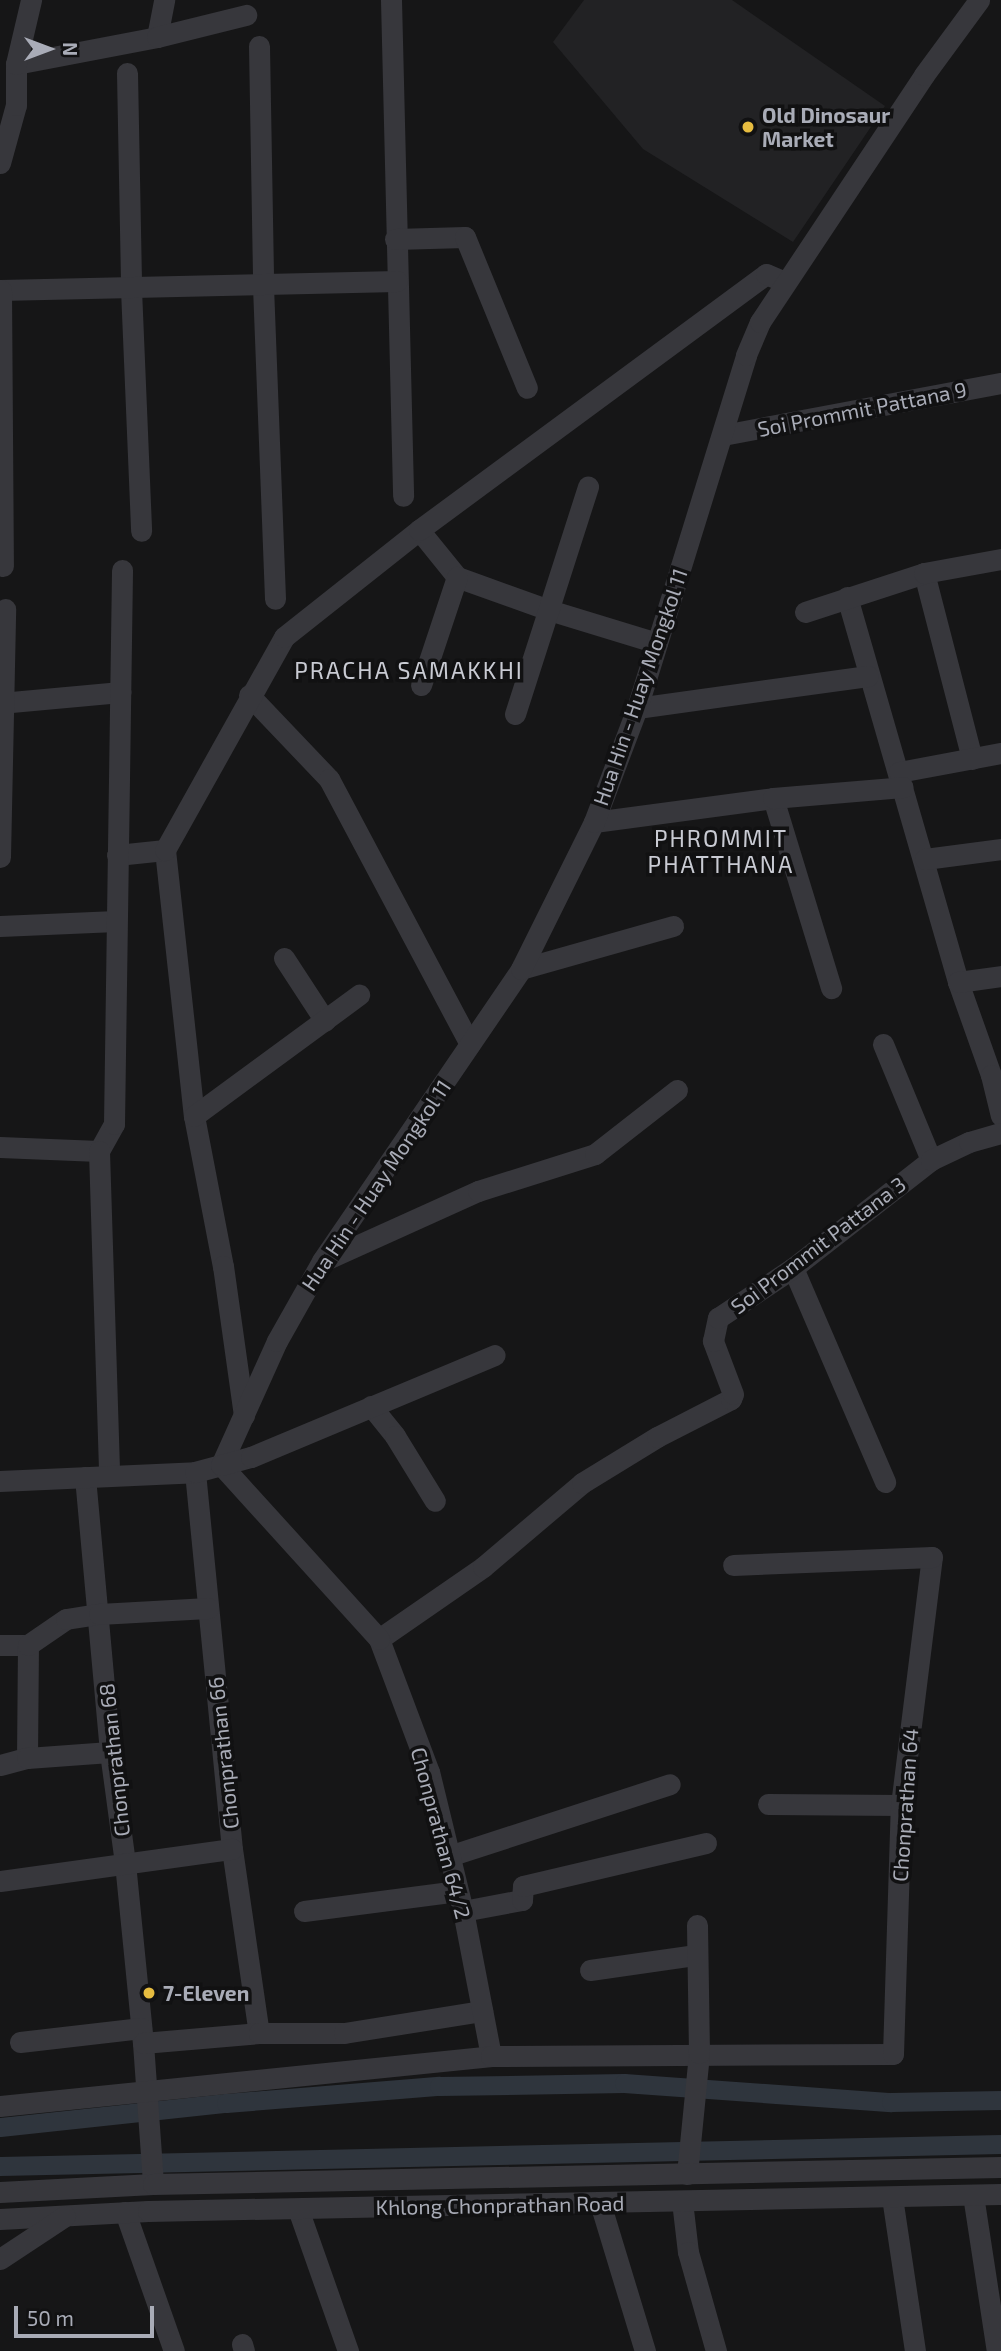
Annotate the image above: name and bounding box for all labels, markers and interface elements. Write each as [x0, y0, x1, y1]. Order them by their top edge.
north arrow [14, 14, 84, 84]
text: N [59, 42, 82, 56]
place label: Old Dinosaur Market [762, 102, 890, 152]
marker: Old Dinosaur Market [740, 119, 756, 135]
street label: Soi Prommit Pattana 9 [755, 376, 969, 442]
street label: Hua Hin - Huay Mongkol 11 [587, 565, 693, 809]
district label: PRACHA SAMAKKHI [296, 656, 522, 684]
district label: PHROMMIT PHATTHANA [649, 824, 793, 878]
street label: Hua Hin - Huay Mongkol 11 [296, 1074, 456, 1296]
street label: Soi Prommit Pattana 3 [726, 1171, 910, 1319]
street label: Chonprathan 66 [202, 1676, 244, 1830]
street label: Chonprathan 68 [93, 1682, 135, 1838]
street label: Chonprathan 64 [887, 1727, 923, 1883]
street label: Chonprathan 64/2 [406, 1744, 476, 1922]
place label: 7-Eleven [163, 1980, 249, 2006]
marker: 7-Eleven [141, 1985, 157, 2001]
street label: Khlong Chonprathan Road [375, 2190, 625, 2220]
scale bar [18, 2292, 158, 2336]
text: 50 m [27, 2305, 74, 2330]

